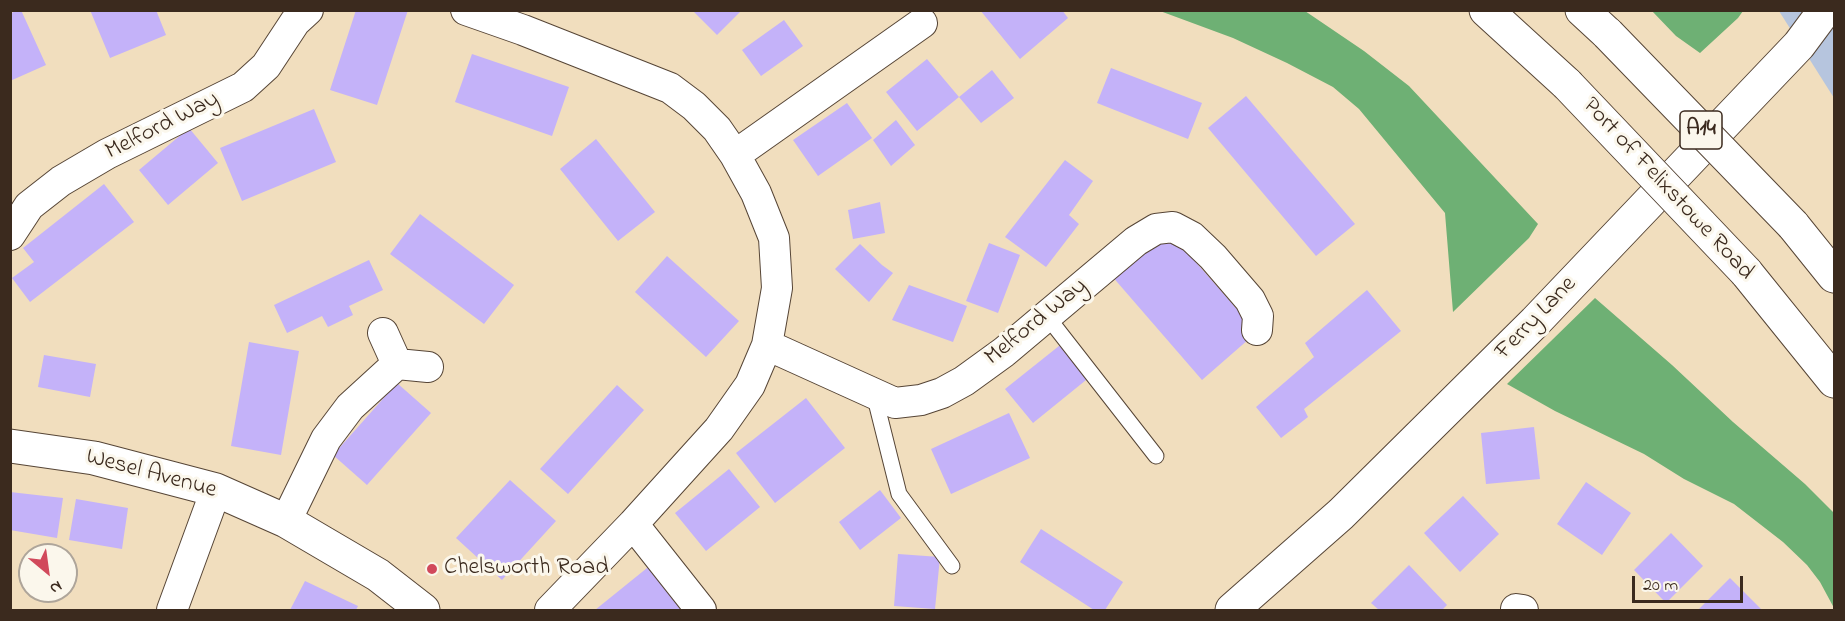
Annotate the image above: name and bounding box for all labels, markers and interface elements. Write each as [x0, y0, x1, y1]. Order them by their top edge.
street label: Melford Way [102, 86, 224, 168]
street label: Port of Felixstowe Road [1575, 93, 1759, 287]
road number: A14 [1680, 111, 1722, 149]
street label: Ferry Lane [1490, 271, 1584, 367]
street label: Melford Way [980, 273, 1094, 373]
street label: Wesel Avenue [83, 444, 219, 506]
north arrow [18, 543, 78, 603]
place label: Chelsworth Road [444, 555, 609, 583]
marker: Chelsworth Road [425, 562, 439, 576]
scale bar [1635, 564, 1746, 602]
text: 20 m [1643, 573, 1678, 599]
text: N [45, 574, 66, 600]

